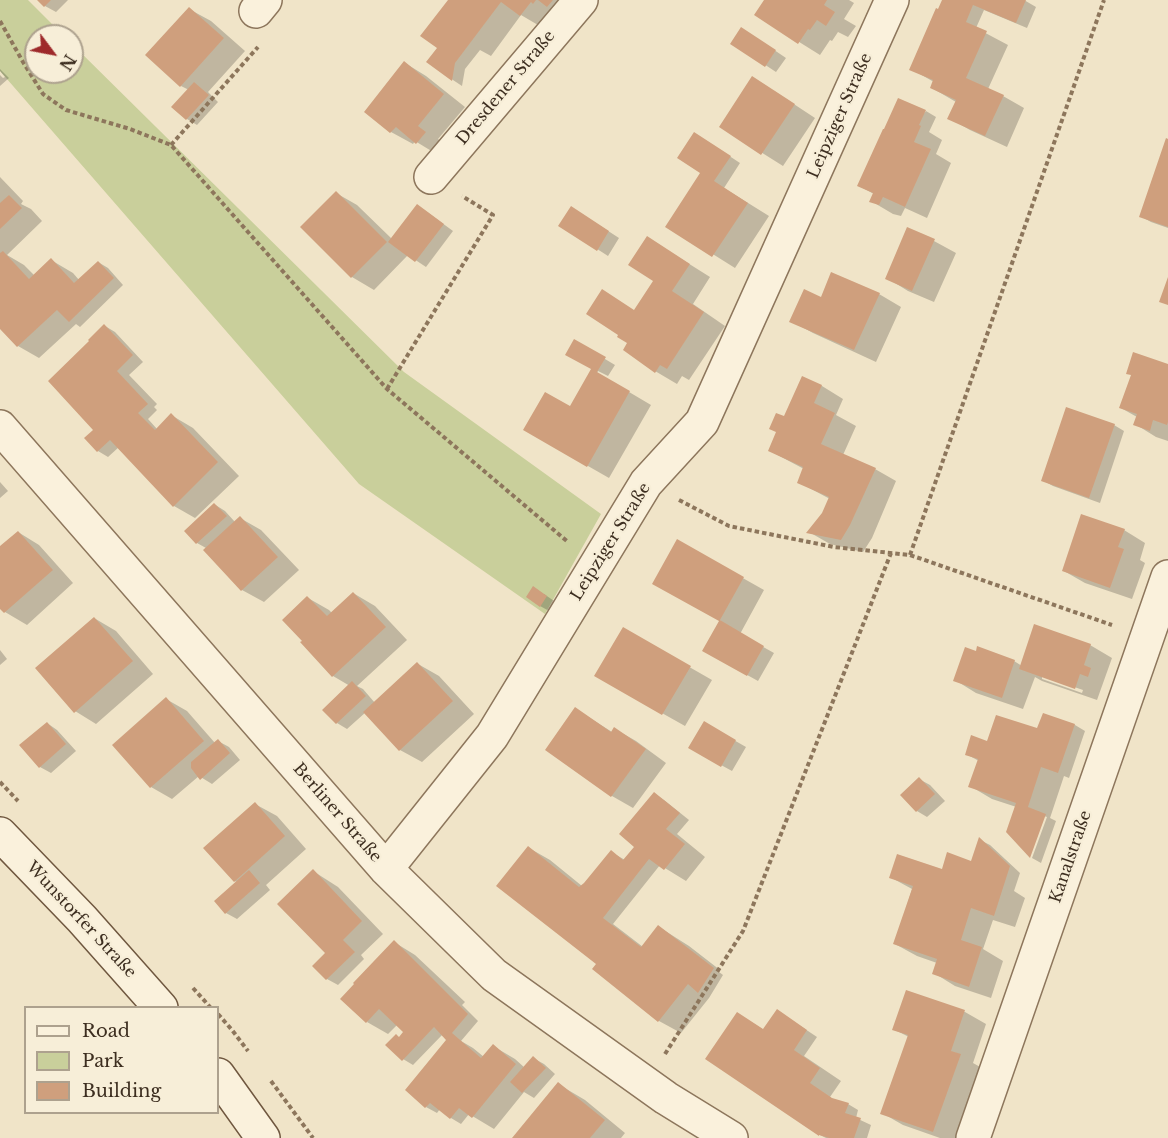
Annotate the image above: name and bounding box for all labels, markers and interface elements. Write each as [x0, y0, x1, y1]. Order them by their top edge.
north arrow [24, 24, 84, 84]
street label: Dresdener Straße [453, 27, 559, 149]
street label: Leipziger Straße [804, 50, 876, 182]
text: N [55, 51, 80, 74]
street label: Leipziger Straße [567, 480, 655, 604]
street label: Berliner Straße [289, 760, 385, 866]
street label: Kanalstraße [1046, 808, 1096, 906]
street label: Wunstorfer Straße [22, 858, 140, 982]
legend [24, 1006, 219, 1114]
text: Road [82, 1020, 130, 1042]
text: Park [82, 1050, 124, 1072]
text: Building [82, 1080, 161, 1102]

